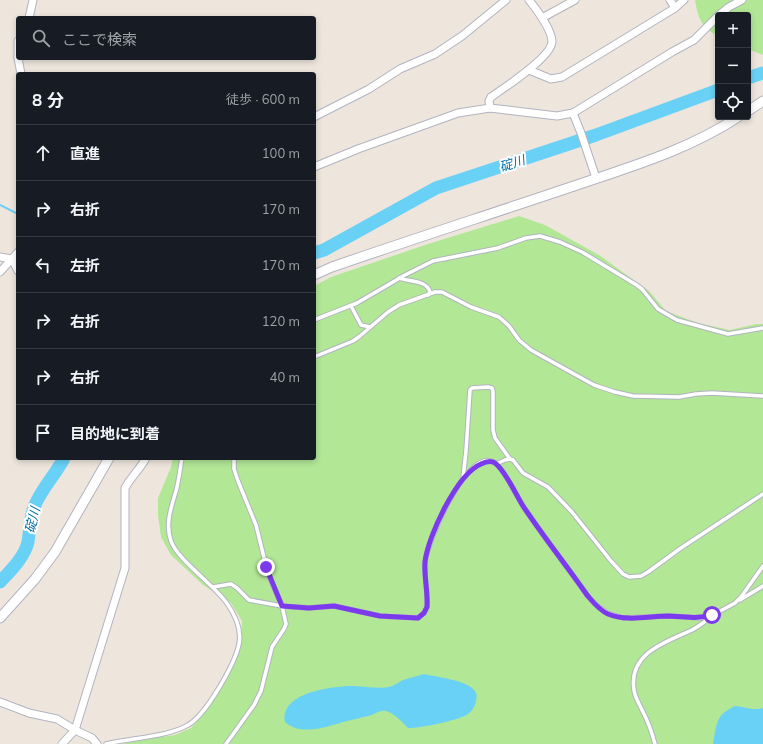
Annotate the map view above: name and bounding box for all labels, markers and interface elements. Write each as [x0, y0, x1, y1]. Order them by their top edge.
map controls [715, 12, 751, 120]
button: + [715, 12, 751, 48]
search box [16, 16, 316, 60]
icon: search [30, 27, 52, 49]
text: ここで検索 [62, 30, 137, 49]
button: − [715, 48, 751, 84]
button: locate [715, 84, 751, 120]
text: 8 分 [32, 89, 64, 110]
text: 徒歩 · 600 m [226, 91, 300, 107]
icon: ahead [32, 142, 54, 164]
text: 直進 [70, 144, 100, 163]
text: 100 m [262, 145, 300, 161]
water label: 碇川 [497, 151, 529, 175]
icon: right [32, 198, 54, 220]
text: 右折 [70, 200, 100, 219]
text: 170 m [262, 201, 300, 217]
icon: left [32, 254, 54, 276]
text: 左折 [70, 256, 100, 275]
text: 170 m [262, 257, 300, 273]
icon: right [32, 310, 54, 332]
text: 右折 [70, 312, 100, 331]
text: 120 m [262, 313, 300, 329]
icon: right [32, 366, 54, 388]
text: 右折 [70, 368, 100, 387]
text: 40 m [270, 369, 300, 385]
icon: arrive [32, 422, 54, 444]
text: 目的地に到着 [70, 424, 160, 443]
water label: 碇川 [21, 504, 43, 535]
route end [257, 558, 275, 576]
route start [703, 606, 721, 624]

